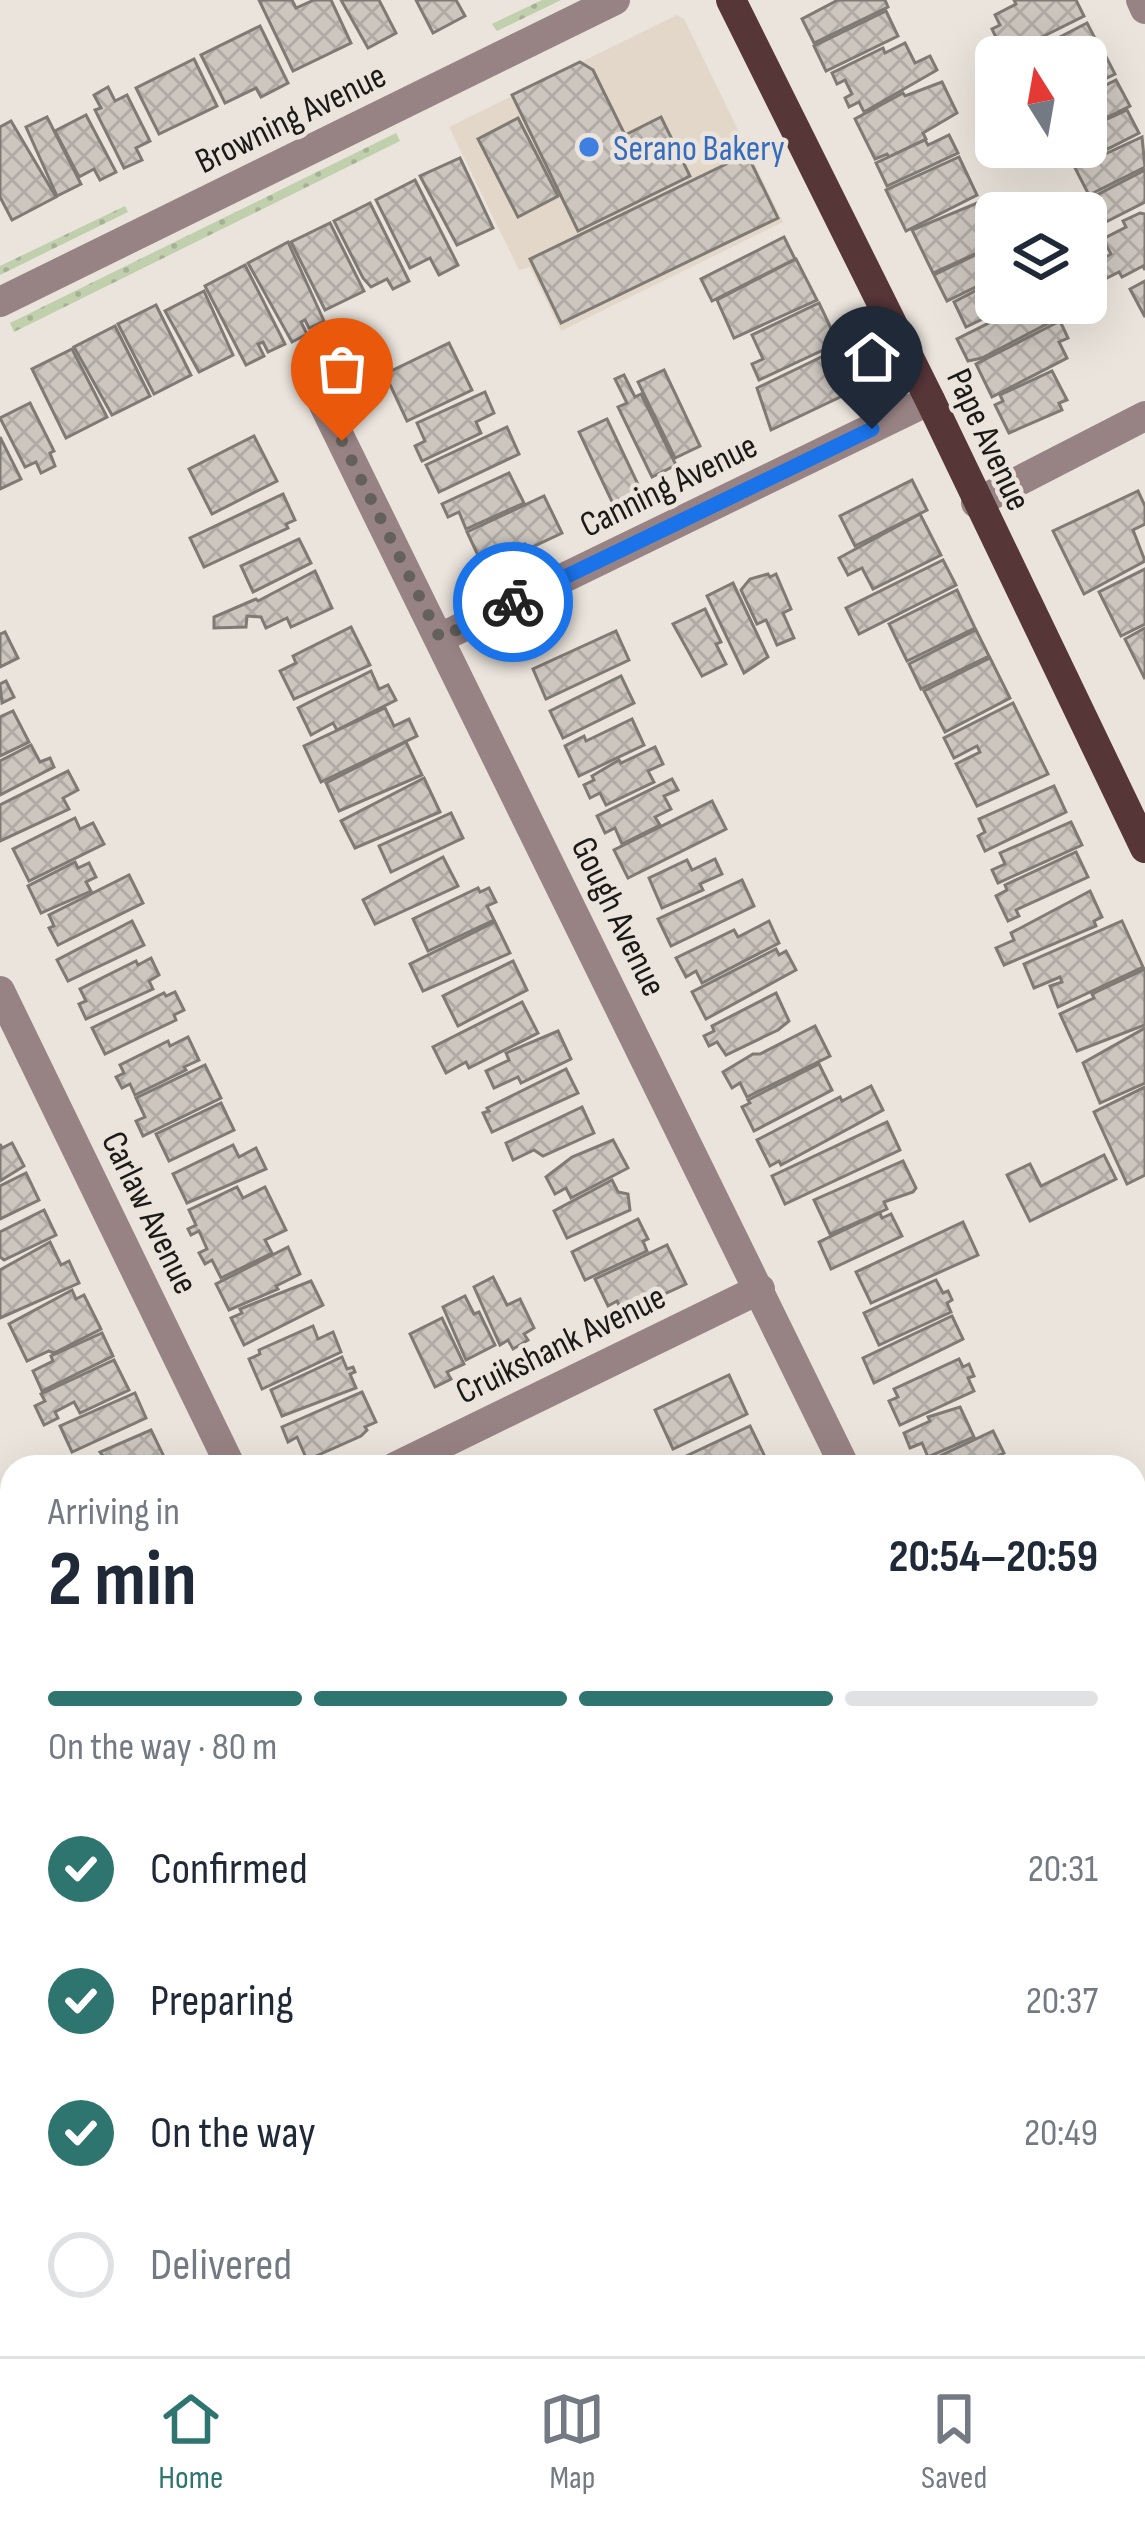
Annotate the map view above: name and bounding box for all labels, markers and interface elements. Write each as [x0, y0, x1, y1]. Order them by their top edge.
north arrow [975, 36, 1107, 168]
map controls [975, 36, 1107, 324]
street label: Browning Avenue [189, 55, 393, 184]
place label: Serano Bakery [613, 128, 785, 171]
marker: Serano Bakery [576, 134, 602, 160]
button: layers [975, 192, 1107, 324]
pin [821, 306, 923, 429]
pin [291, 318, 393, 441]
icon: home [839, 324, 905, 390]
icon: bag [309, 336, 375, 402]
street label: Pape Avenue [936, 362, 1039, 518]
street label: Canning Avenue [573, 425, 765, 548]
courier [453, 542, 573, 662]
icon: bike [480, 569, 546, 635]
street label: Gough Avenue [561, 831, 675, 1004]
street label: Carlaw Avenue [91, 1125, 207, 1301]
street label: Cruikshank Avenue [449, 1276, 673, 1414]
text: Arriving in [48, 1489, 180, 1536]
text: 20:54–20:59 [889, 1530, 1098, 1585]
text: 2 min [48, 1534, 197, 1627]
text: On the way · 80 m [48, 1724, 277, 1771]
icon: check [48, 1836, 114, 1902]
text: Confirmed [150, 1842, 308, 1897]
text: 20:31 [1028, 1846, 1098, 1893]
icon: check [48, 1968, 114, 2034]
text: Preparing [150, 1974, 294, 2029]
text: 20:37 [1026, 1978, 1098, 2025]
icon: check [48, 2100, 114, 2166]
text: On the way [150, 2106, 316, 2161]
text: 20:49 [1024, 2110, 1098, 2157]
text: Delivered [150, 2238, 292, 2293]
tab: Home [158, 2386, 224, 2498]
tab: Map [539, 2386, 605, 2498]
tab: Saved [921, 2386, 987, 2498]

